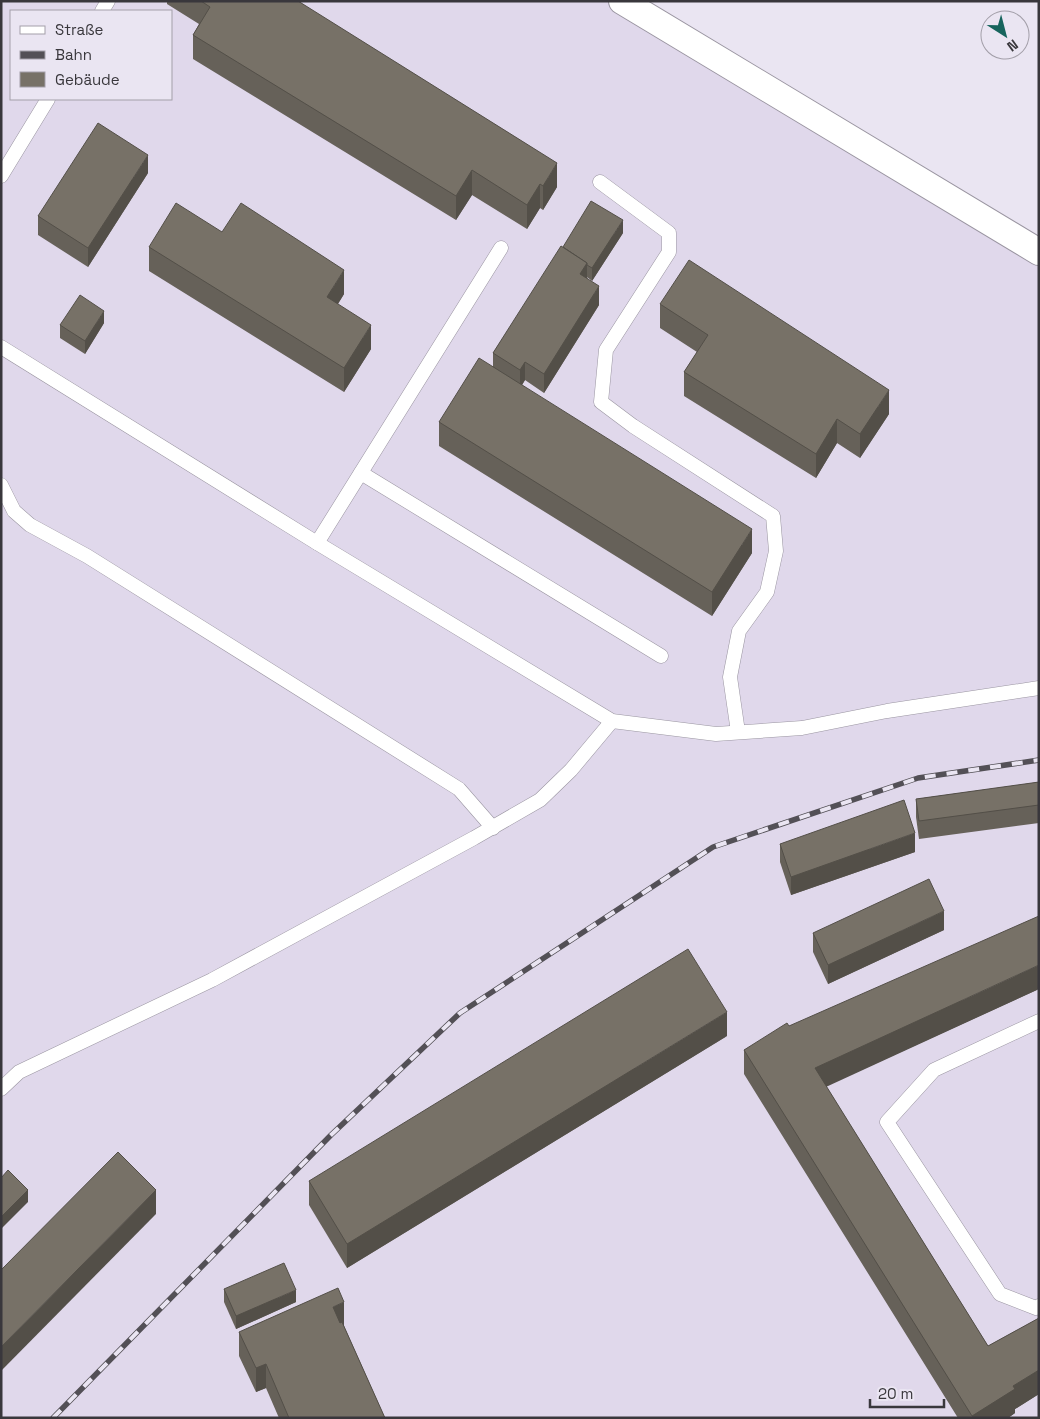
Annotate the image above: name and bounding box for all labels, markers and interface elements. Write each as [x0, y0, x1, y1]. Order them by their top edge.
legend [10, 10, 172, 100]
north arrow [980, 10, 1030, 60]
text: Straße [55, 20, 104, 39]
text: N [1004, 35, 1022, 56]
text: Bahn [55, 45, 92, 64]
text: Gebäude [55, 70, 120, 89]
scale bar [870, 1376, 944, 1408]
text: 20 m [878, 1384, 913, 1403]

